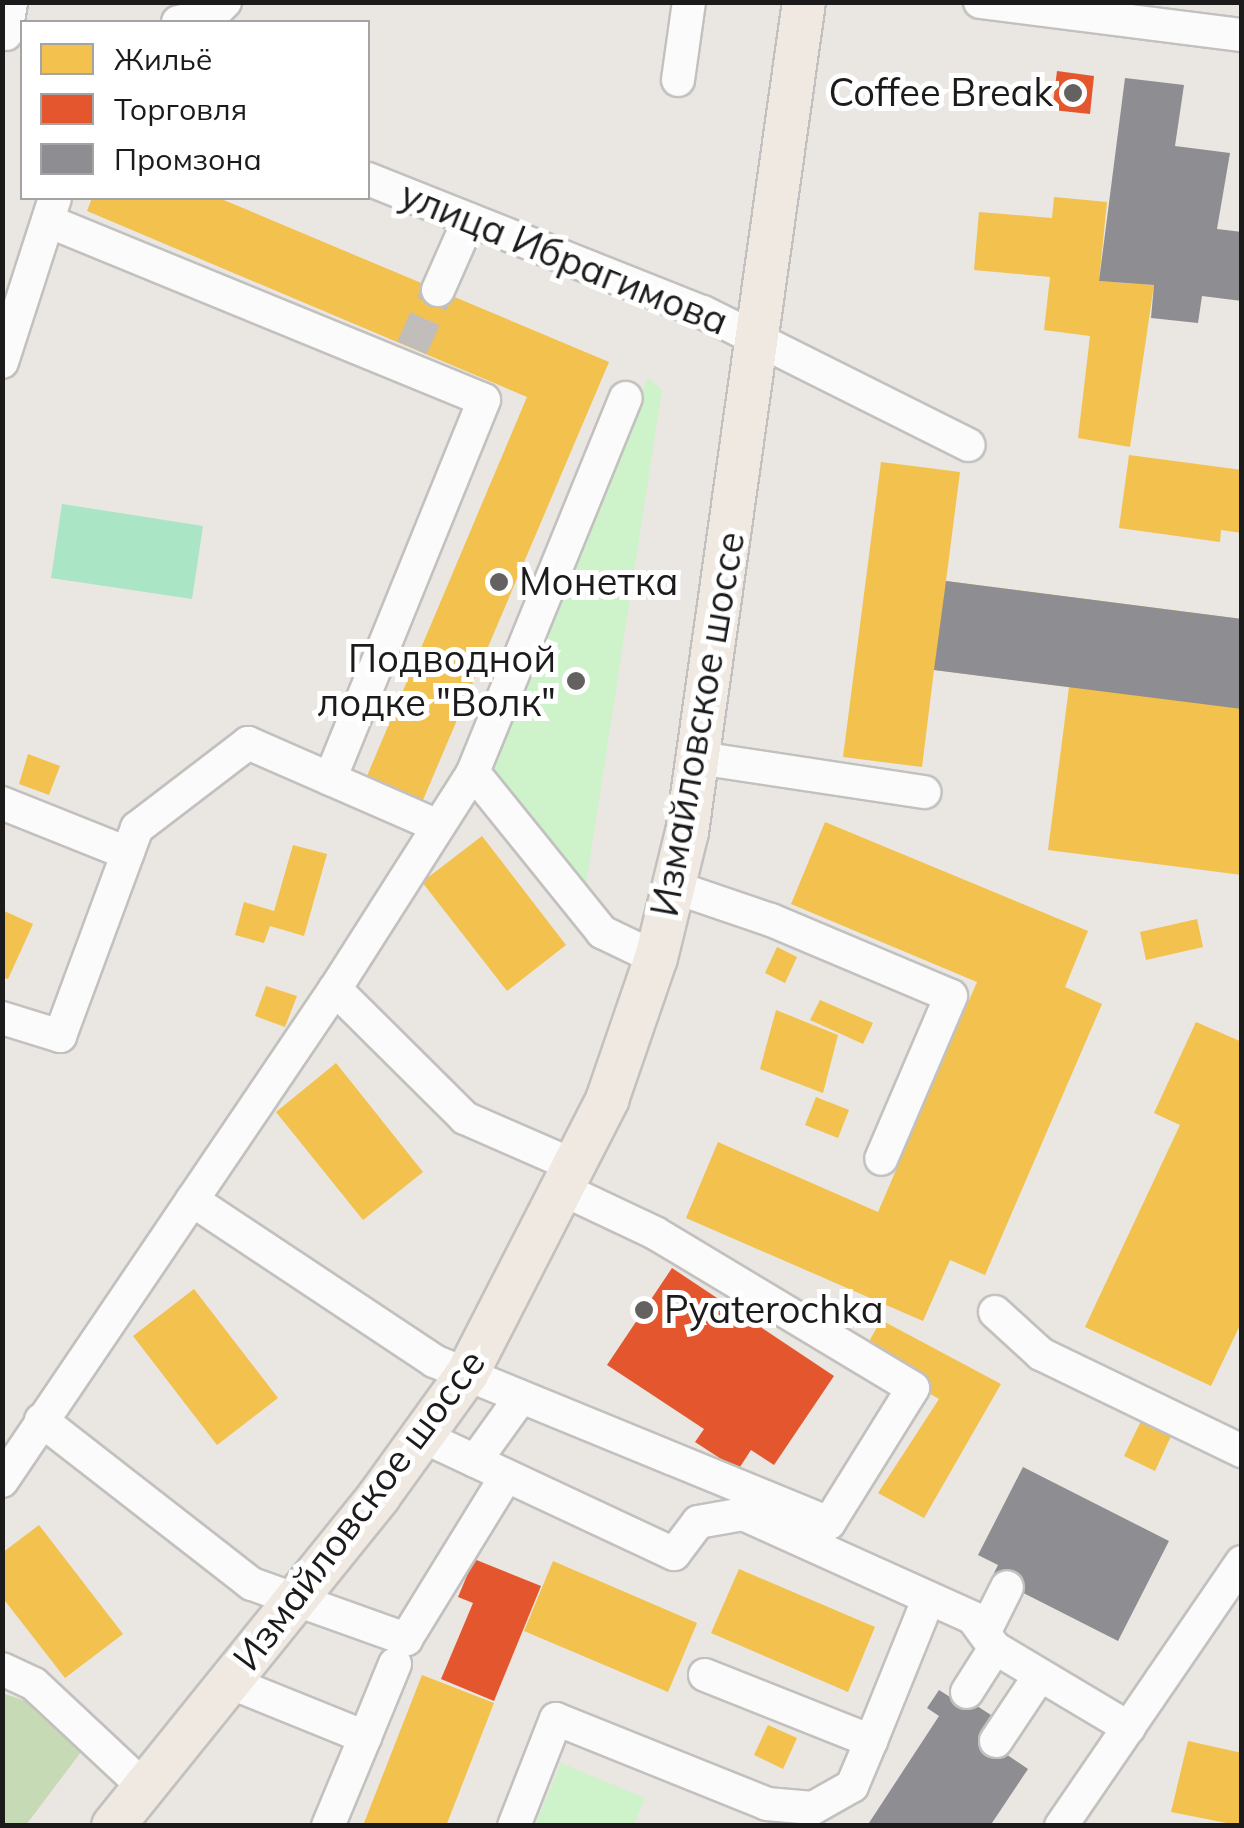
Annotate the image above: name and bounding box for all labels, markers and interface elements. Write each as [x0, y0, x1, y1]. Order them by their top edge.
legend [20, 20, 370, 200]
text: Жильё [114, 40, 212, 78]
place label: Coffee Break [829, 70, 1053, 116]
marker: Coffee Break [1062, 82, 1084, 104]
text: Торговля [114, 90, 247, 128]
text: Промзона [114, 140, 262, 178]
street label: улица Ибрагимова [394, 171, 734, 345]
street label: Измайловское шоссе [642, 528, 754, 920]
place label: Монетка [519, 559, 678, 605]
marker: Монетка [488, 571, 510, 593]
place label: Подводной лодке "Волк" [317, 636, 556, 726]
marker: Подводной лодке "Волк" [565, 670, 587, 692]
place label: Pyaterochka [664, 1287, 884, 1333]
marker: Pyaterochka [633, 1299, 655, 1321]
street label: Измайловское шоссе [223, 1341, 495, 1679]

